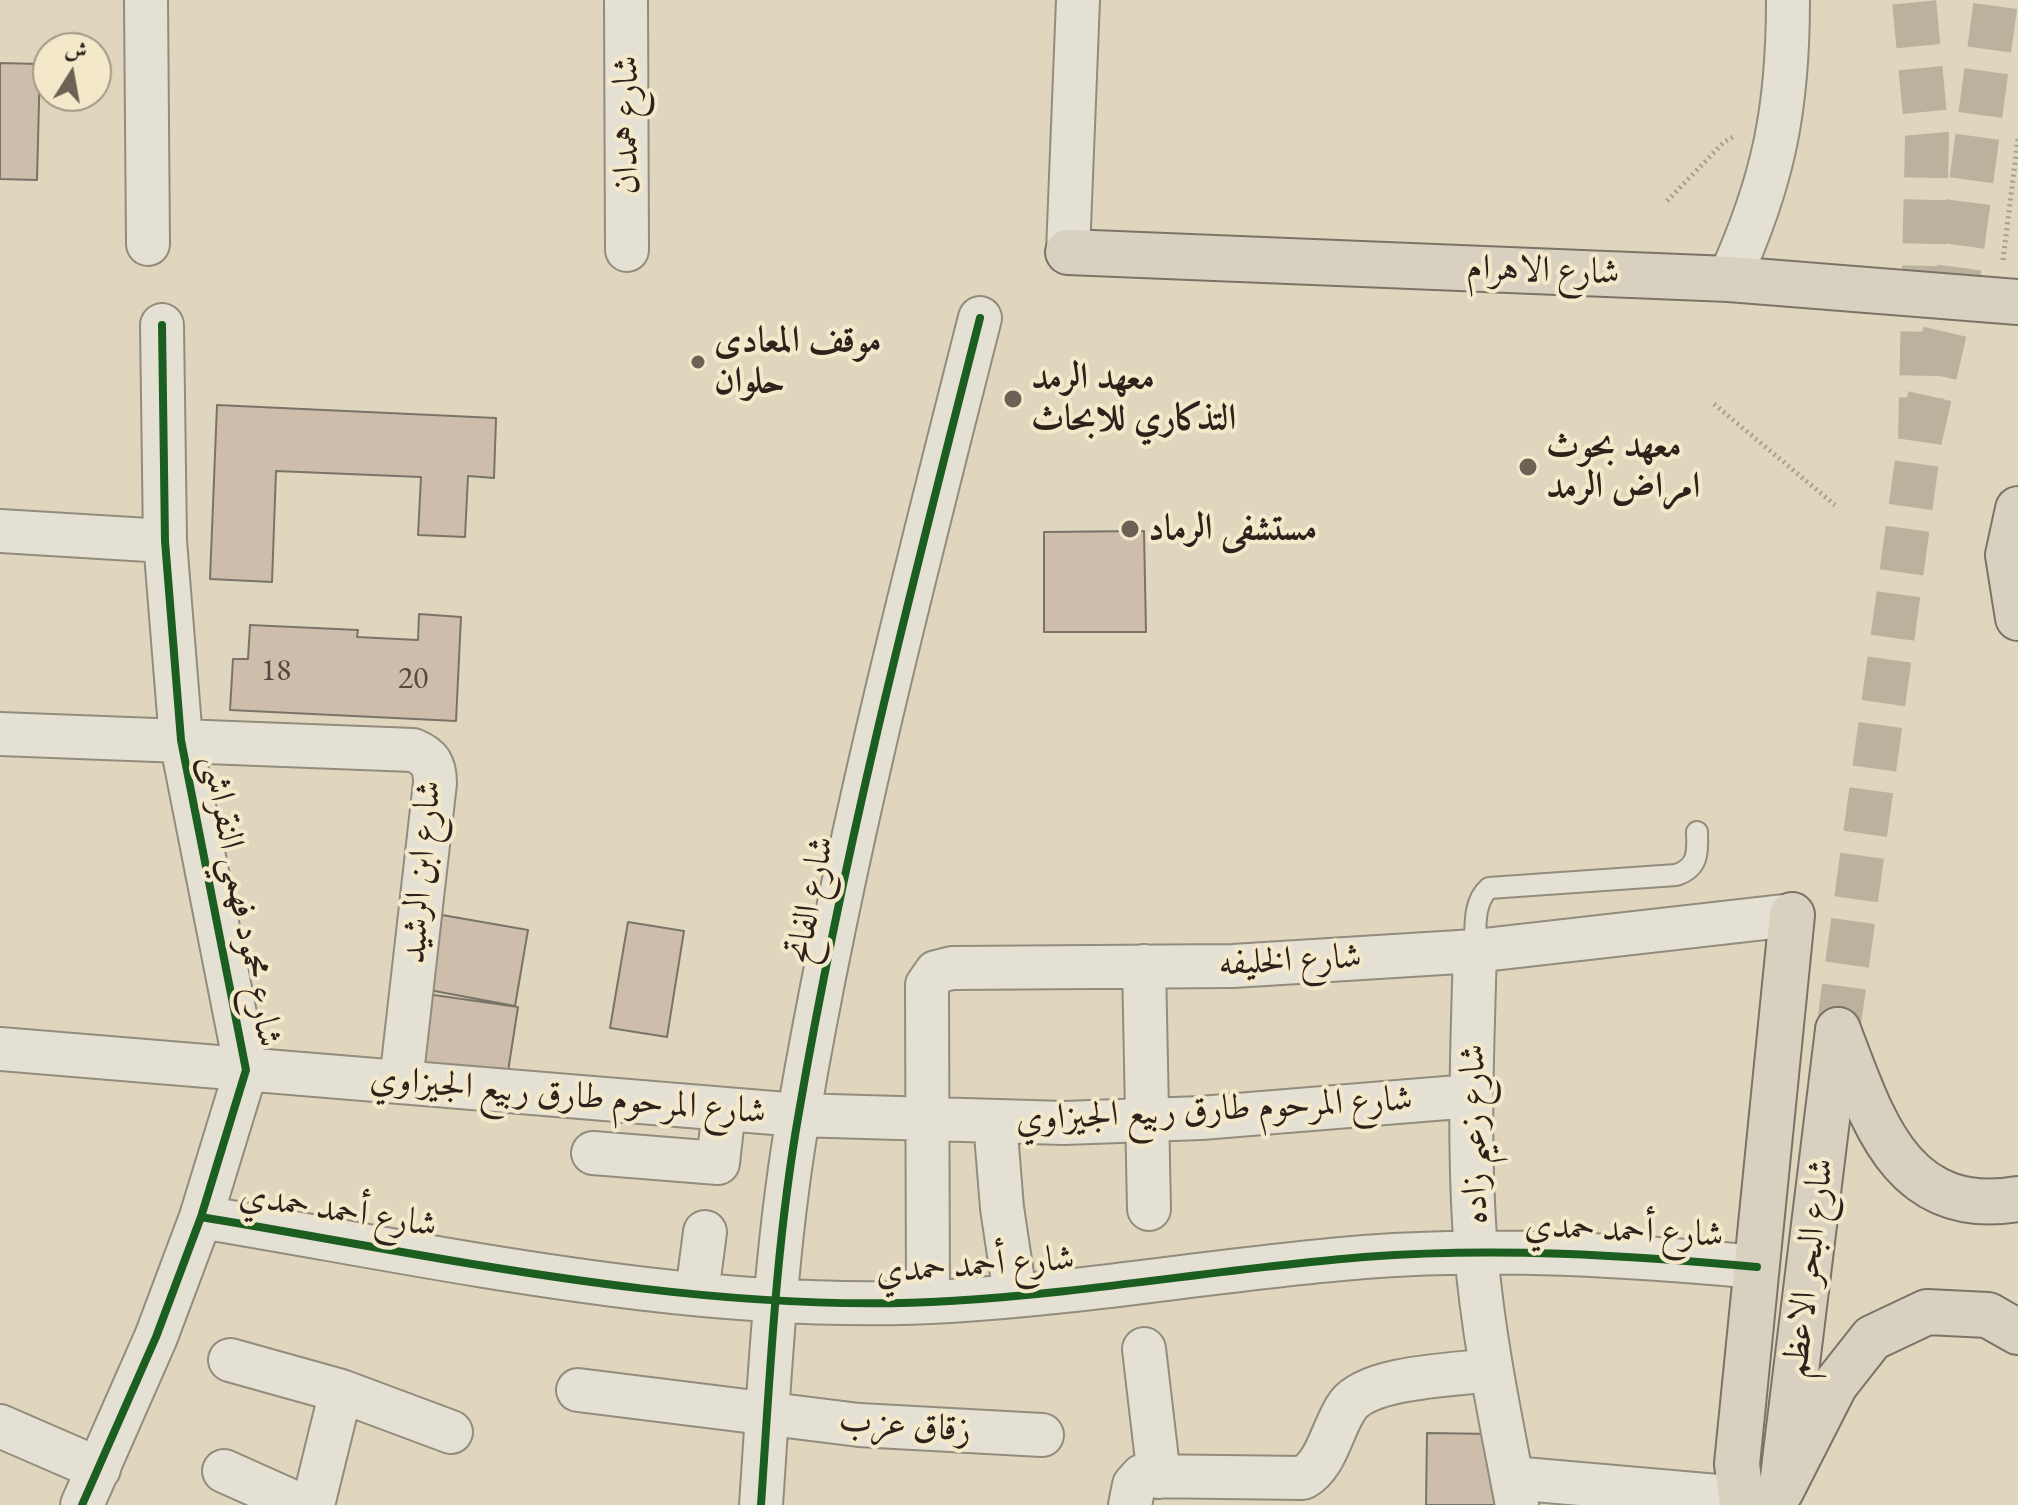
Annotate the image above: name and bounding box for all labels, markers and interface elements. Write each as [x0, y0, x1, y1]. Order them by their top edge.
north arrow [32, 32, 112, 112]
text: ش [63, 34, 90, 66]
street label: شارع همدان [605, 55, 649, 195]
street label: شارع الاهرام [1466, 247, 1620, 295]
place label: موقف المعادى حلوان [714, 319, 881, 404]
marker: موقف المعادى حلوان [689, 353, 707, 371]
place label: معهد الرمد التذكاري للابحاث [1031, 356, 1236, 441]
marker: معهد الرمد التذكاري للابحاث [1002, 388, 1024, 410]
place label: معهد بحوث امراض الرمد [1546, 424, 1700, 509]
marker: معهد بحوث امراض الرمد [1517, 456, 1539, 478]
place label: مستشفى الرماد [1148, 507, 1317, 551]
marker: مستشفى الرماد [1119, 518, 1141, 540]
house number: 18 [261, 652, 291, 690]
house number: 20 [398, 660, 428, 698]
street label: شارع محمود فهمي النقراشى [191, 751, 291, 1051]
street label: شارع ابن الرشيد [392, 779, 452, 965]
street label: شارع الفاتح [777, 833, 845, 967]
street label: شارع الخليفه [1217, 936, 1363, 986]
street label: شارع زعيم زاده [1452, 1044, 1498, 1224]
street label: شارع المرحوم طارق ربيع الجيزاوي [368, 1057, 768, 1135]
street label: شارع المرحوم طارق ربيع الجيزاوي [1014, 1078, 1414, 1142]
street label: شارع البحر الاعظم [1774, 1156, 1844, 1380]
street label: شارع أحمد حمدي [236, 1174, 440, 1248]
street label: شارع أحمد حمدي [1523, 1204, 1725, 1258]
street label: شارع أحمد حمدي [874, 1238, 1076, 1294]
street label: زقاق عزب [837, 1399, 973, 1453]

